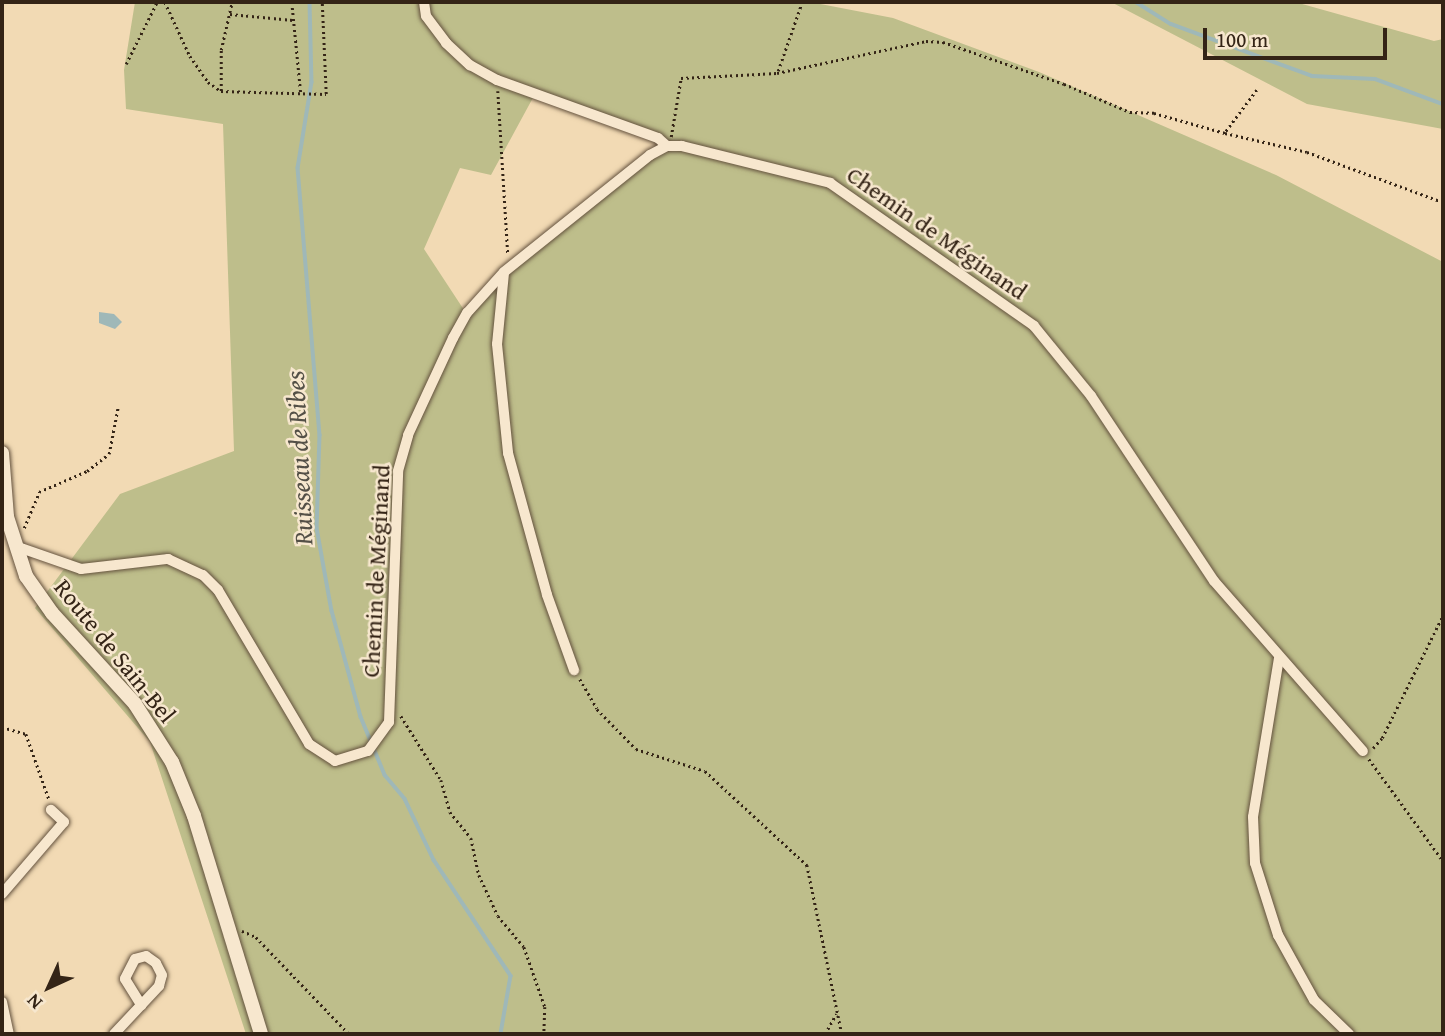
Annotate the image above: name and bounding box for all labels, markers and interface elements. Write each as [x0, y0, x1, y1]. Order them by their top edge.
scale bar [1207, 14, 1391, 58]
text: 100 m [1216, 24, 1268, 55]
street label: Chemin de Méginand [842, 160, 1032, 306]
water label: Ruisseau de Ribes [279, 370, 319, 546]
street label: Chemin de Méginand [356, 464, 396, 678]
street label: Route de Sain-Bel [48, 573, 182, 729]
north arrow [14, 952, 84, 1022]
text: N [20, 987, 49, 1016]

